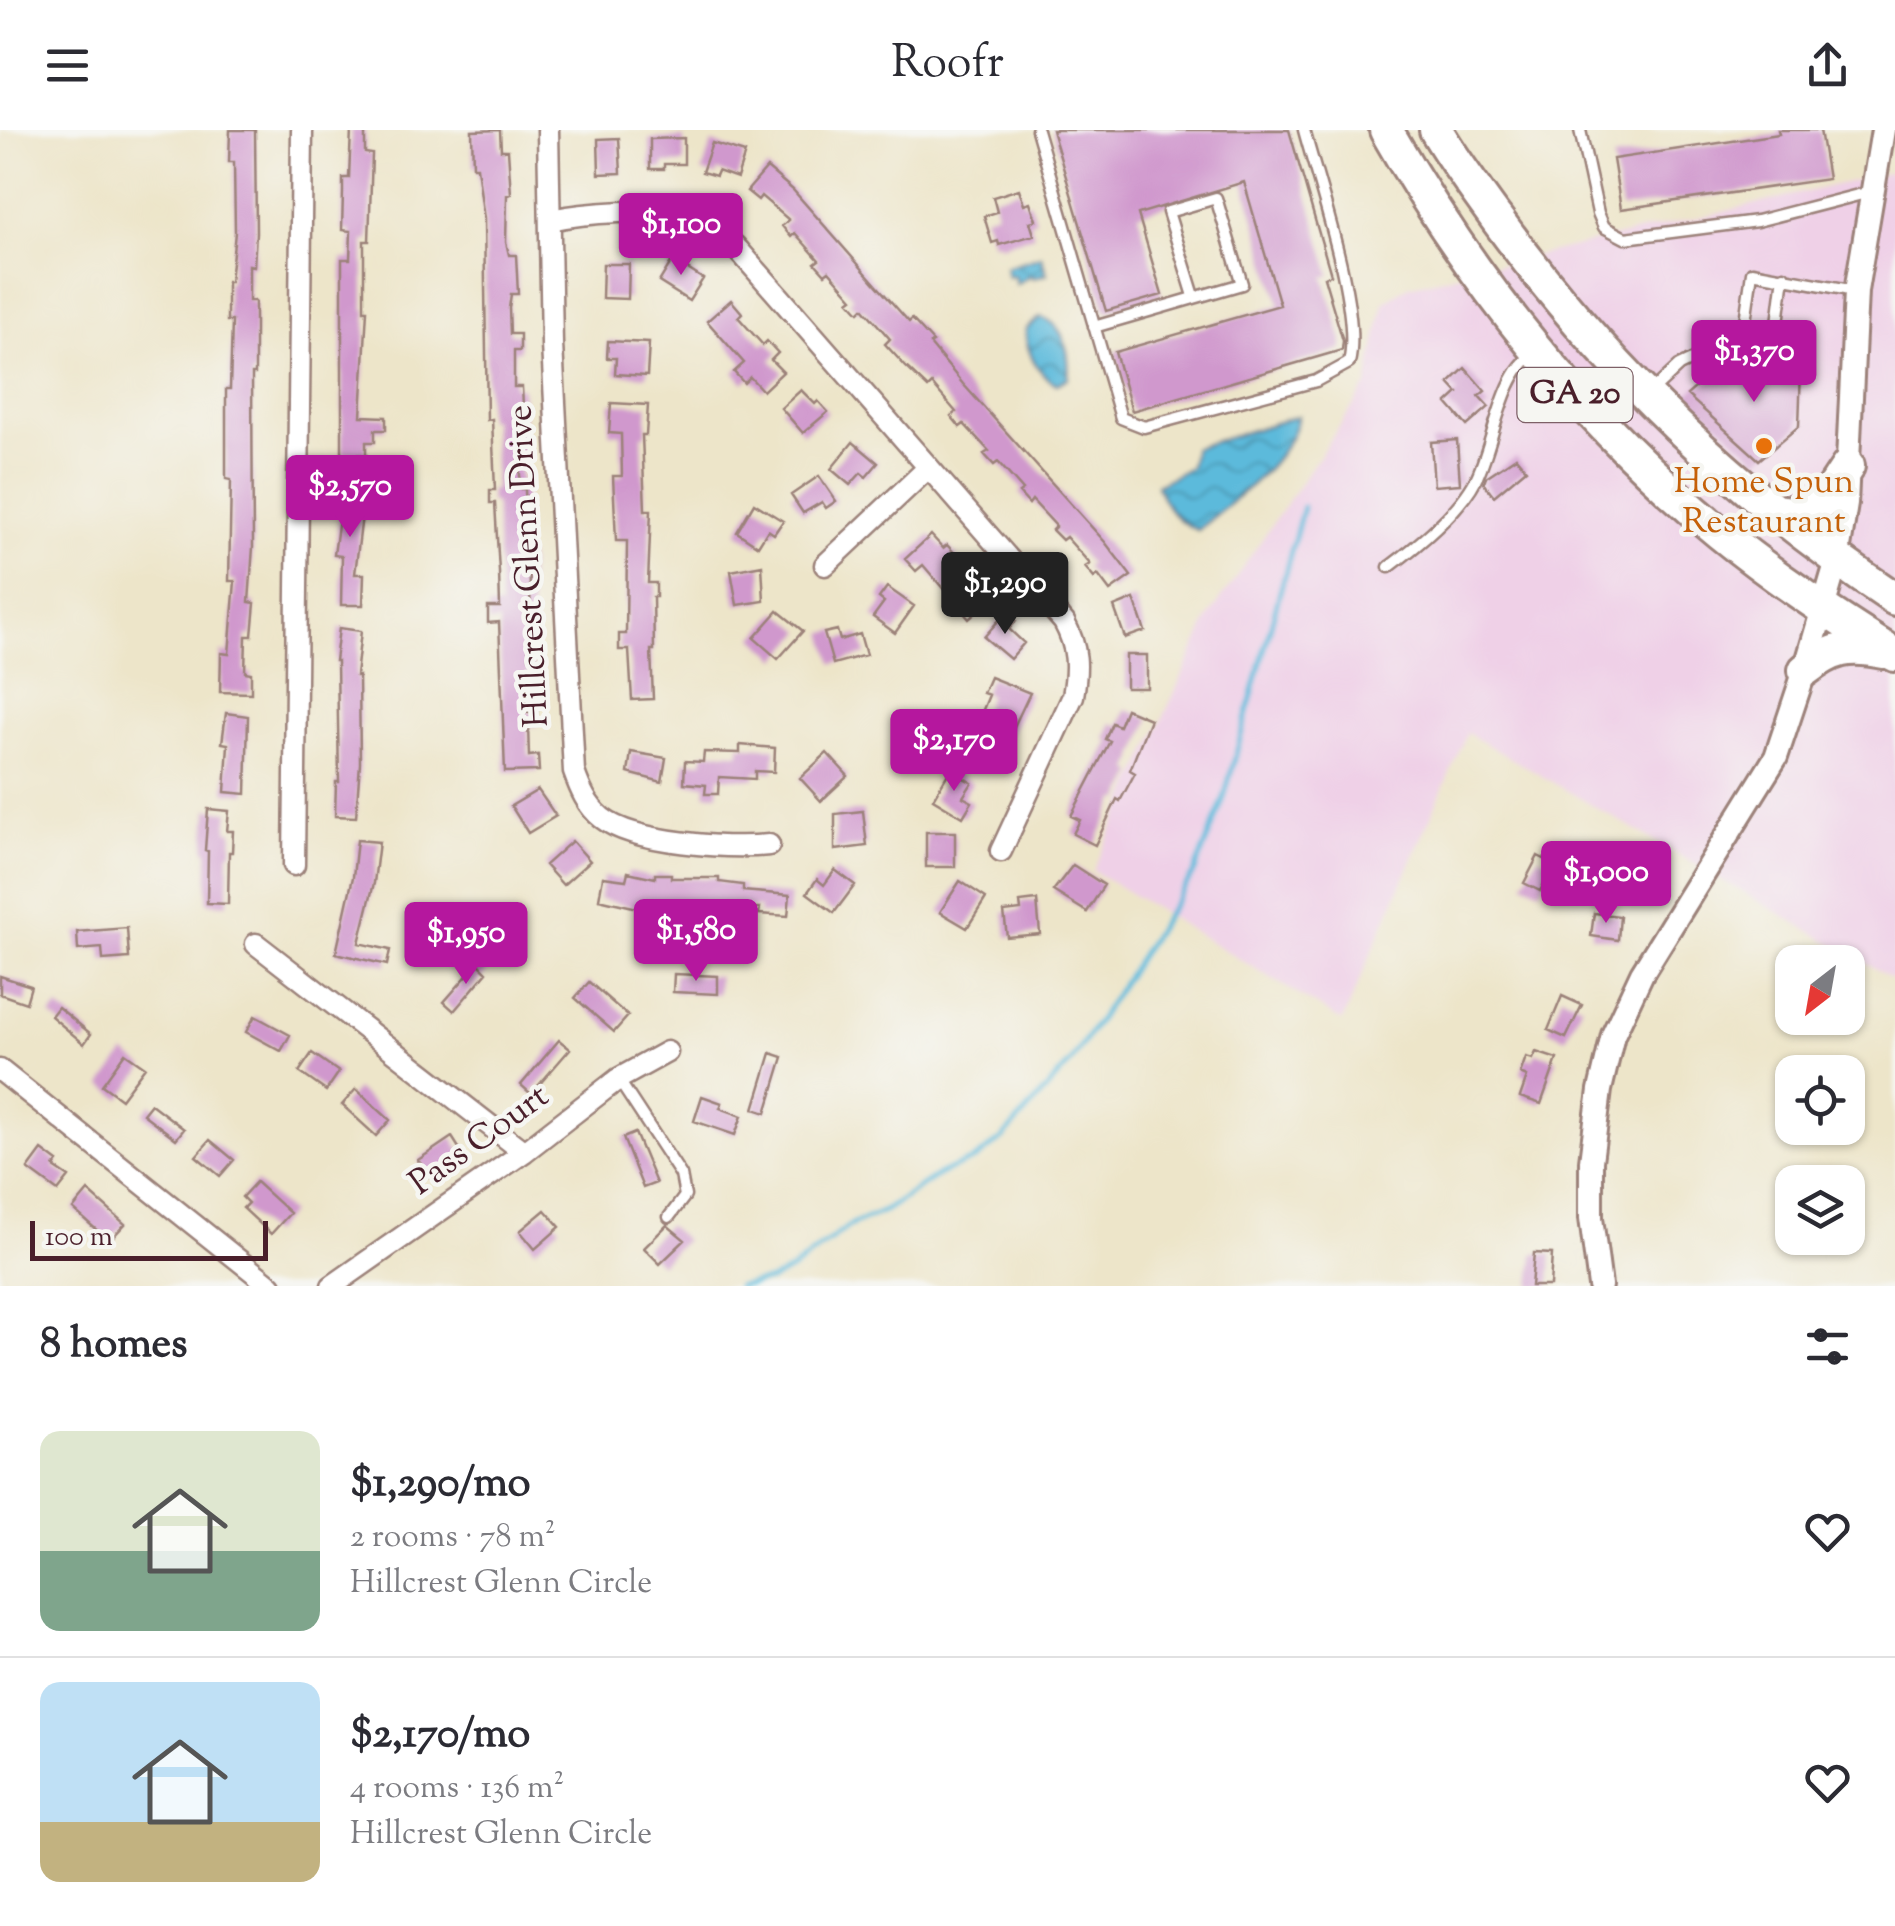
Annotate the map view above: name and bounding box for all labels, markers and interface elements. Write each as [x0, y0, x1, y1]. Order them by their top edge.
text: Roofr [891, 33, 1004, 98]
icon: menu [40, 38, 95, 93]
icon: share [1800, 38, 1855, 93]
pin: $1,100 [600, 193, 762, 278]
text: $1,100 [641, 202, 721, 248]
pin: $1,370 [1673, 320, 1835, 405]
text: $1,370 [1713, 329, 1795, 375]
road number: GA 20 [1518, 368, 1632, 422]
street label: Hillcrest Glenn Drive [496, 404, 564, 728]
marker: Home Spun Restaurant [1753, 435, 1775, 457]
pin: $2,570 [269, 455, 431, 540]
place label: Home Spun Restaurant [1674, 458, 1854, 549]
text: $2,570 [308, 464, 392, 510]
pin: $1,290 [924, 552, 1086, 637]
text: $1,290 [963, 561, 1047, 607]
pin: $2,170 [873, 709, 1035, 794]
text: $2,170 [912, 718, 996, 764]
pin: $1,000 [1525, 841, 1687, 926]
text: $1,000 [1563, 850, 1649, 896]
pin: $1,580 [615, 899, 777, 984]
pin: $1,950 [385, 902, 547, 987]
text: $1,580 [656, 908, 736, 954]
text: $1,950 [426, 911, 506, 957]
north arrow [1775, 945, 1865, 1035]
map controls [1775, 945, 1865, 1255]
button: locate [1775, 1055, 1865, 1145]
street label: Pass Court [399, 1073, 561, 1209]
button: layers [1775, 1165, 1865, 1255]
scale bar [30, 1216, 268, 1260]
text: 100 m [45, 1218, 113, 1258]
text: 8 homes [40, 1316, 188, 1376]
icon: filters [1800, 1319, 1855, 1374]
text: $1,290/mo [350, 1455, 530, 1515]
icon: home [120, 1471, 240, 1591]
icon: heart [1800, 1504, 1855, 1559]
text: 2 rooms · 78 m² [350, 1515, 556, 1561]
text: Hillcrest Glenn Circle [350, 1561, 652, 1607]
text: $2,170/mo [350, 1706, 530, 1766]
icon: home [120, 1722, 240, 1842]
icon: heart [1800, 1755, 1855, 1810]
text: 4 rooms · 136 m² [350, 1766, 564, 1812]
text: Hillcrest Glenn Circle [350, 1812, 652, 1858]

